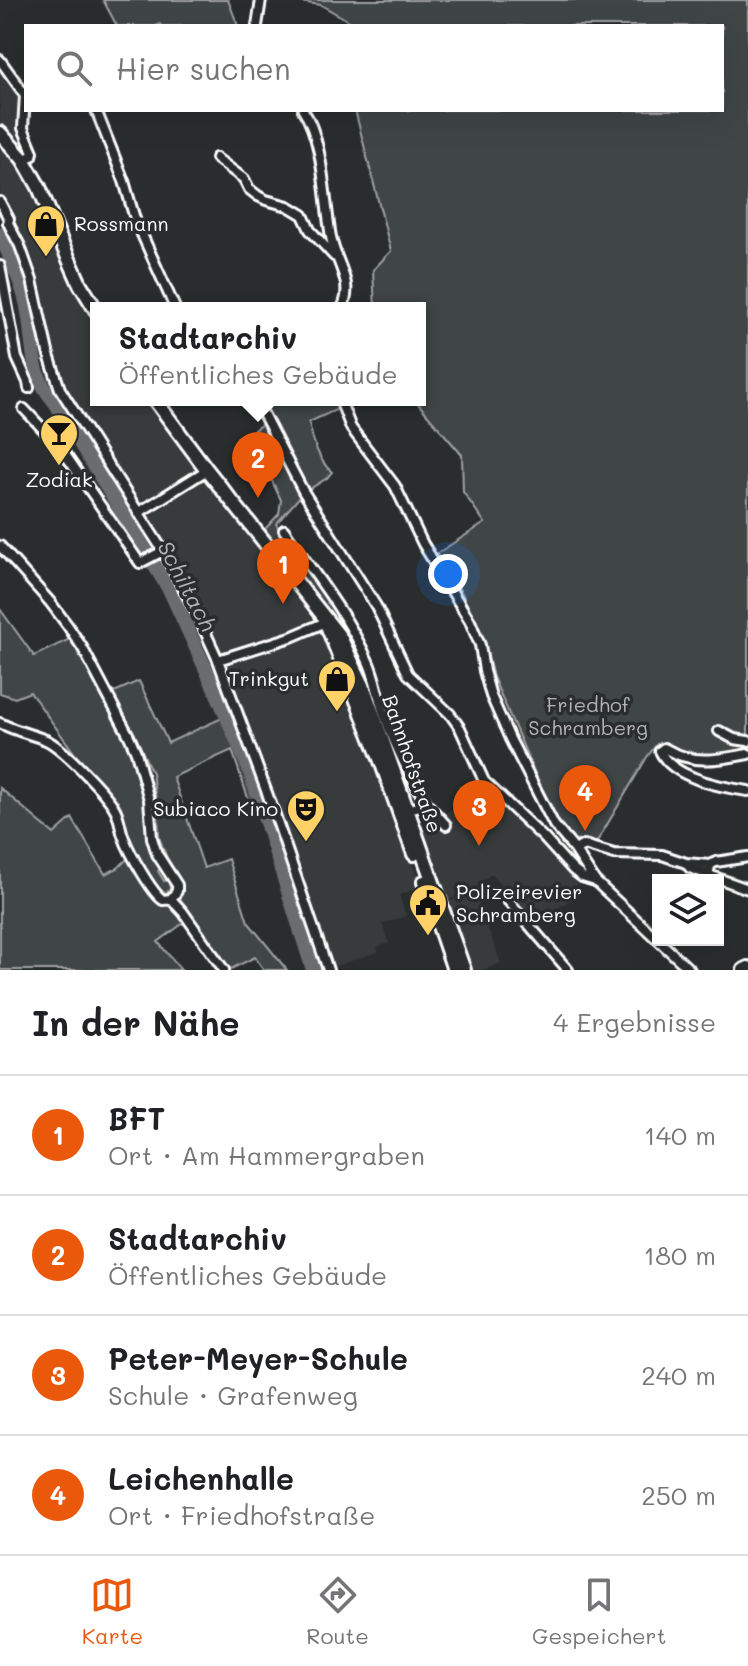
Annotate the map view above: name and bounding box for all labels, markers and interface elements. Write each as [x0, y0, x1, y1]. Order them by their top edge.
search box [24, 24, 724, 112]
icon: search [52, 46, 96, 90]
text: Hier suchen [116, 48, 291, 88]
shop icon: Rossmann [25, 203, 67, 258]
place label: Rossmann [74, 210, 169, 236]
popup [90, 302, 426, 406]
text: Stadtarchiv [118, 317, 297, 357]
text: Öffentliches Gebäude [118, 357, 398, 391]
bar icon: Zodiak [38, 412, 80, 467]
pin: 2 [232, 432, 284, 498]
place label: Zodiak [25, 466, 93, 492]
water label: Schiltach [151, 535, 223, 636]
pin: 1 [257, 538, 309, 604]
your location [428, 554, 468, 594]
shop icon: Trinkgut [316, 658, 358, 713]
place label: Trinkgut [229, 665, 309, 691]
street label: Bahnhofstraße [377, 691, 449, 836]
park label: Friedhof Schramberg [528, 691, 648, 740]
pin: 4 [559, 765, 611, 831]
pin: 3 [453, 780, 505, 846]
theatre icon: Subiaco Kino [285, 788, 327, 843]
place label: Subiaco Kino [153, 795, 278, 821]
map controls [652, 874, 724, 946]
button: layers [652, 874, 724, 946]
place label: Polizeirevier Schramberg [456, 878, 582, 927]
public building icon: Polizeirevier Schramberg [407, 882, 449, 937]
text: In der Nähe [32, 1000, 240, 1045]
text: 4 Ergebnisse [553, 1005, 716, 1039]
text: BFT [108, 1098, 165, 1138]
text: 1 [52, 1118, 64, 1152]
text: 140 m [644, 1118, 716, 1152]
text: Ort · Am Hammergraben [108, 1138, 425, 1172]
text: Stadtarchiv [108, 1218, 287, 1258]
text: 2 [51, 1238, 65, 1272]
text: 180 m [644, 1238, 716, 1272]
text: Öffentliches Gebäude [108, 1258, 387, 1292]
text: Peter-Meyer-Schule [108, 1338, 408, 1378]
text: 3 [50, 1358, 66, 1392]
text: 240 m [641, 1358, 716, 1392]
text: Schule · Grafenweg [108, 1378, 358, 1412]
text: Leichenhalle [108, 1458, 294, 1498]
text: 4 [50, 1478, 66, 1512]
text: 250 m [641, 1478, 716, 1512]
text: Ort · Friedhofstraße [108, 1498, 375, 1532]
tab: Karte [82, 1573, 143, 1650]
tab: Route [306, 1573, 369, 1650]
tab: Gespeichert [532, 1573, 666, 1650]

